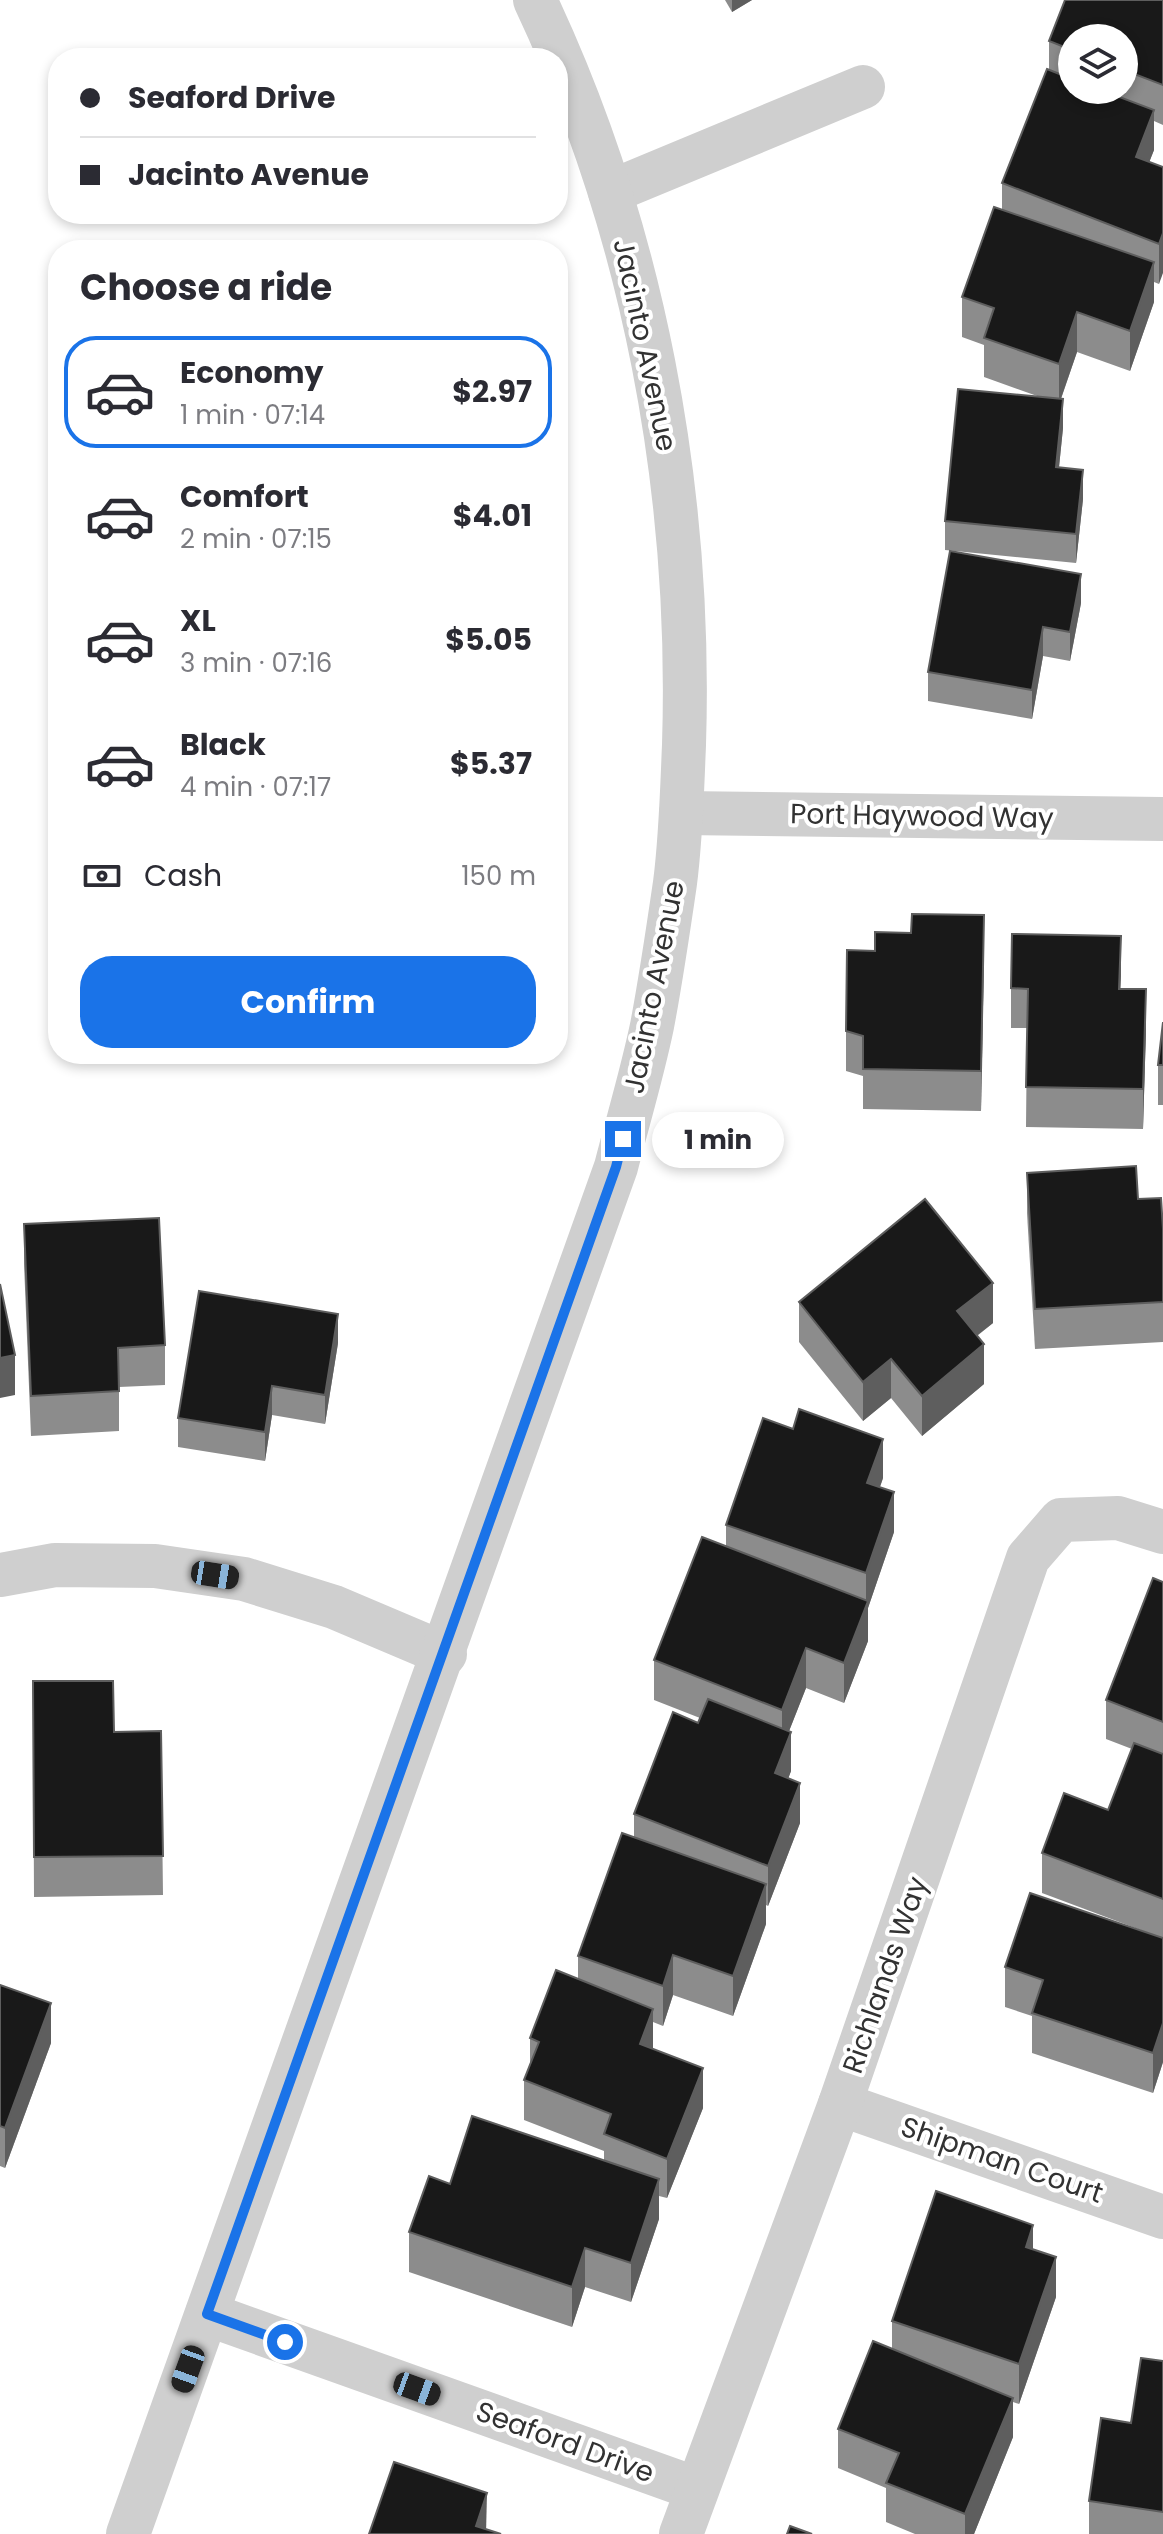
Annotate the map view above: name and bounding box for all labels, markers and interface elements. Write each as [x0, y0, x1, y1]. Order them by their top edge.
map controls [1058, 24, 1138, 104]
button: layers [1058, 24, 1138, 104]
text: Seaford Drive [128, 76, 336, 119]
text: Jacinto Avenue [128, 153, 369, 196]
street label: Jacinto Avenue [603, 235, 687, 455]
text: Choose a ride [80, 262, 332, 313]
text: Economy [180, 351, 324, 394]
icon: car [84, 356, 156, 428]
text: $2.97 [452, 370, 532, 413]
text: 1 min · 07:14 [180, 397, 325, 433]
text: Comfort [180, 475, 309, 518]
icon: car [84, 480, 156, 552]
text: $4.01 [453, 494, 532, 537]
text: 2 min · 07:15 [180, 521, 332, 557]
text: XL [180, 599, 216, 642]
icon: car [84, 604, 156, 676]
text: $5.05 [445, 618, 532, 661]
text: 3 min · 07:16 [180, 645, 332, 681]
text: Black [180, 723, 266, 766]
icon: car [84, 728, 156, 800]
text: $5.37 [450, 742, 532, 785]
text: 4 min · 07:17 [180, 769, 331, 805]
street label: Port Haywood Way [790, 794, 1054, 838]
icon: cash [80, 854, 124, 898]
text: Cash [144, 854, 222, 897]
text: 150 m [461, 858, 536, 894]
street label: Jacinto Avenue [614, 877, 694, 1097]
button: Confirm [80, 956, 536, 1048]
callout: 1 min [651, 1111, 783, 1167]
route end [605, 1121, 641, 1157]
text: 1 min [684, 1122, 752, 1158]
car [189, 1559, 241, 1591]
street label: Richlands Way [833, 1871, 937, 2079]
street label: Shipman Court [896, 2107, 1108, 2213]
route start [267, 2324, 303, 2360]
car [169, 2342, 207, 2396]
car [390, 2370, 444, 2408]
street label: Seaford Drive [471, 2392, 659, 2492]

